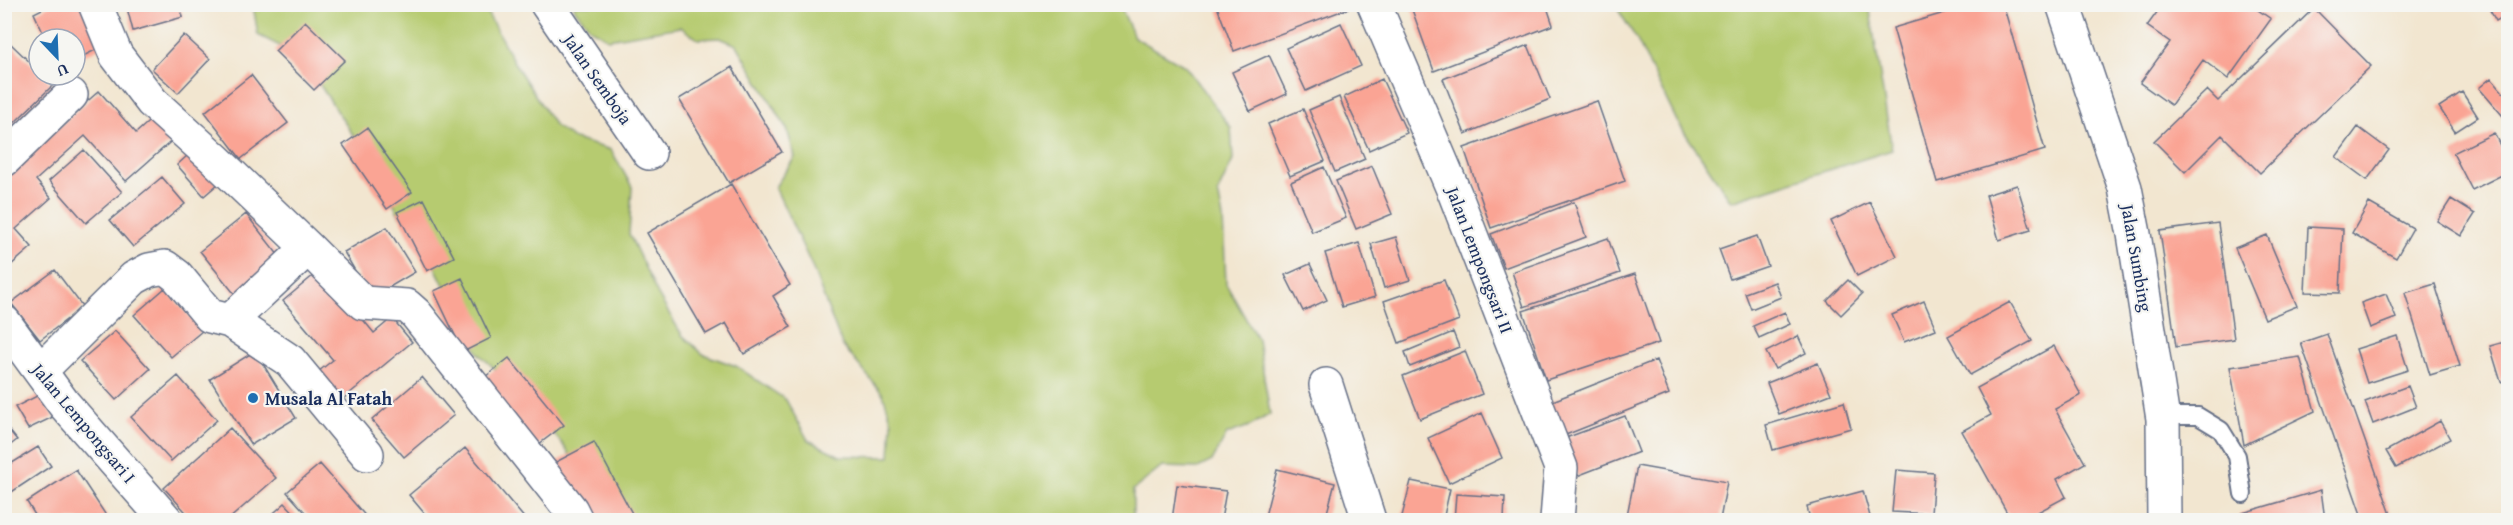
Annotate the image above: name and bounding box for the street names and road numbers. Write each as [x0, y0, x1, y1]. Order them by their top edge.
street label: Jalan Semboja [556, 26, 640, 130]
street label: Jalan Lempongsari II [1439, 181, 1520, 337]
street label: Jalan Sumbing [2114, 200, 2160, 314]
street label: Jalan Lempongsari I [24, 356, 142, 489]

